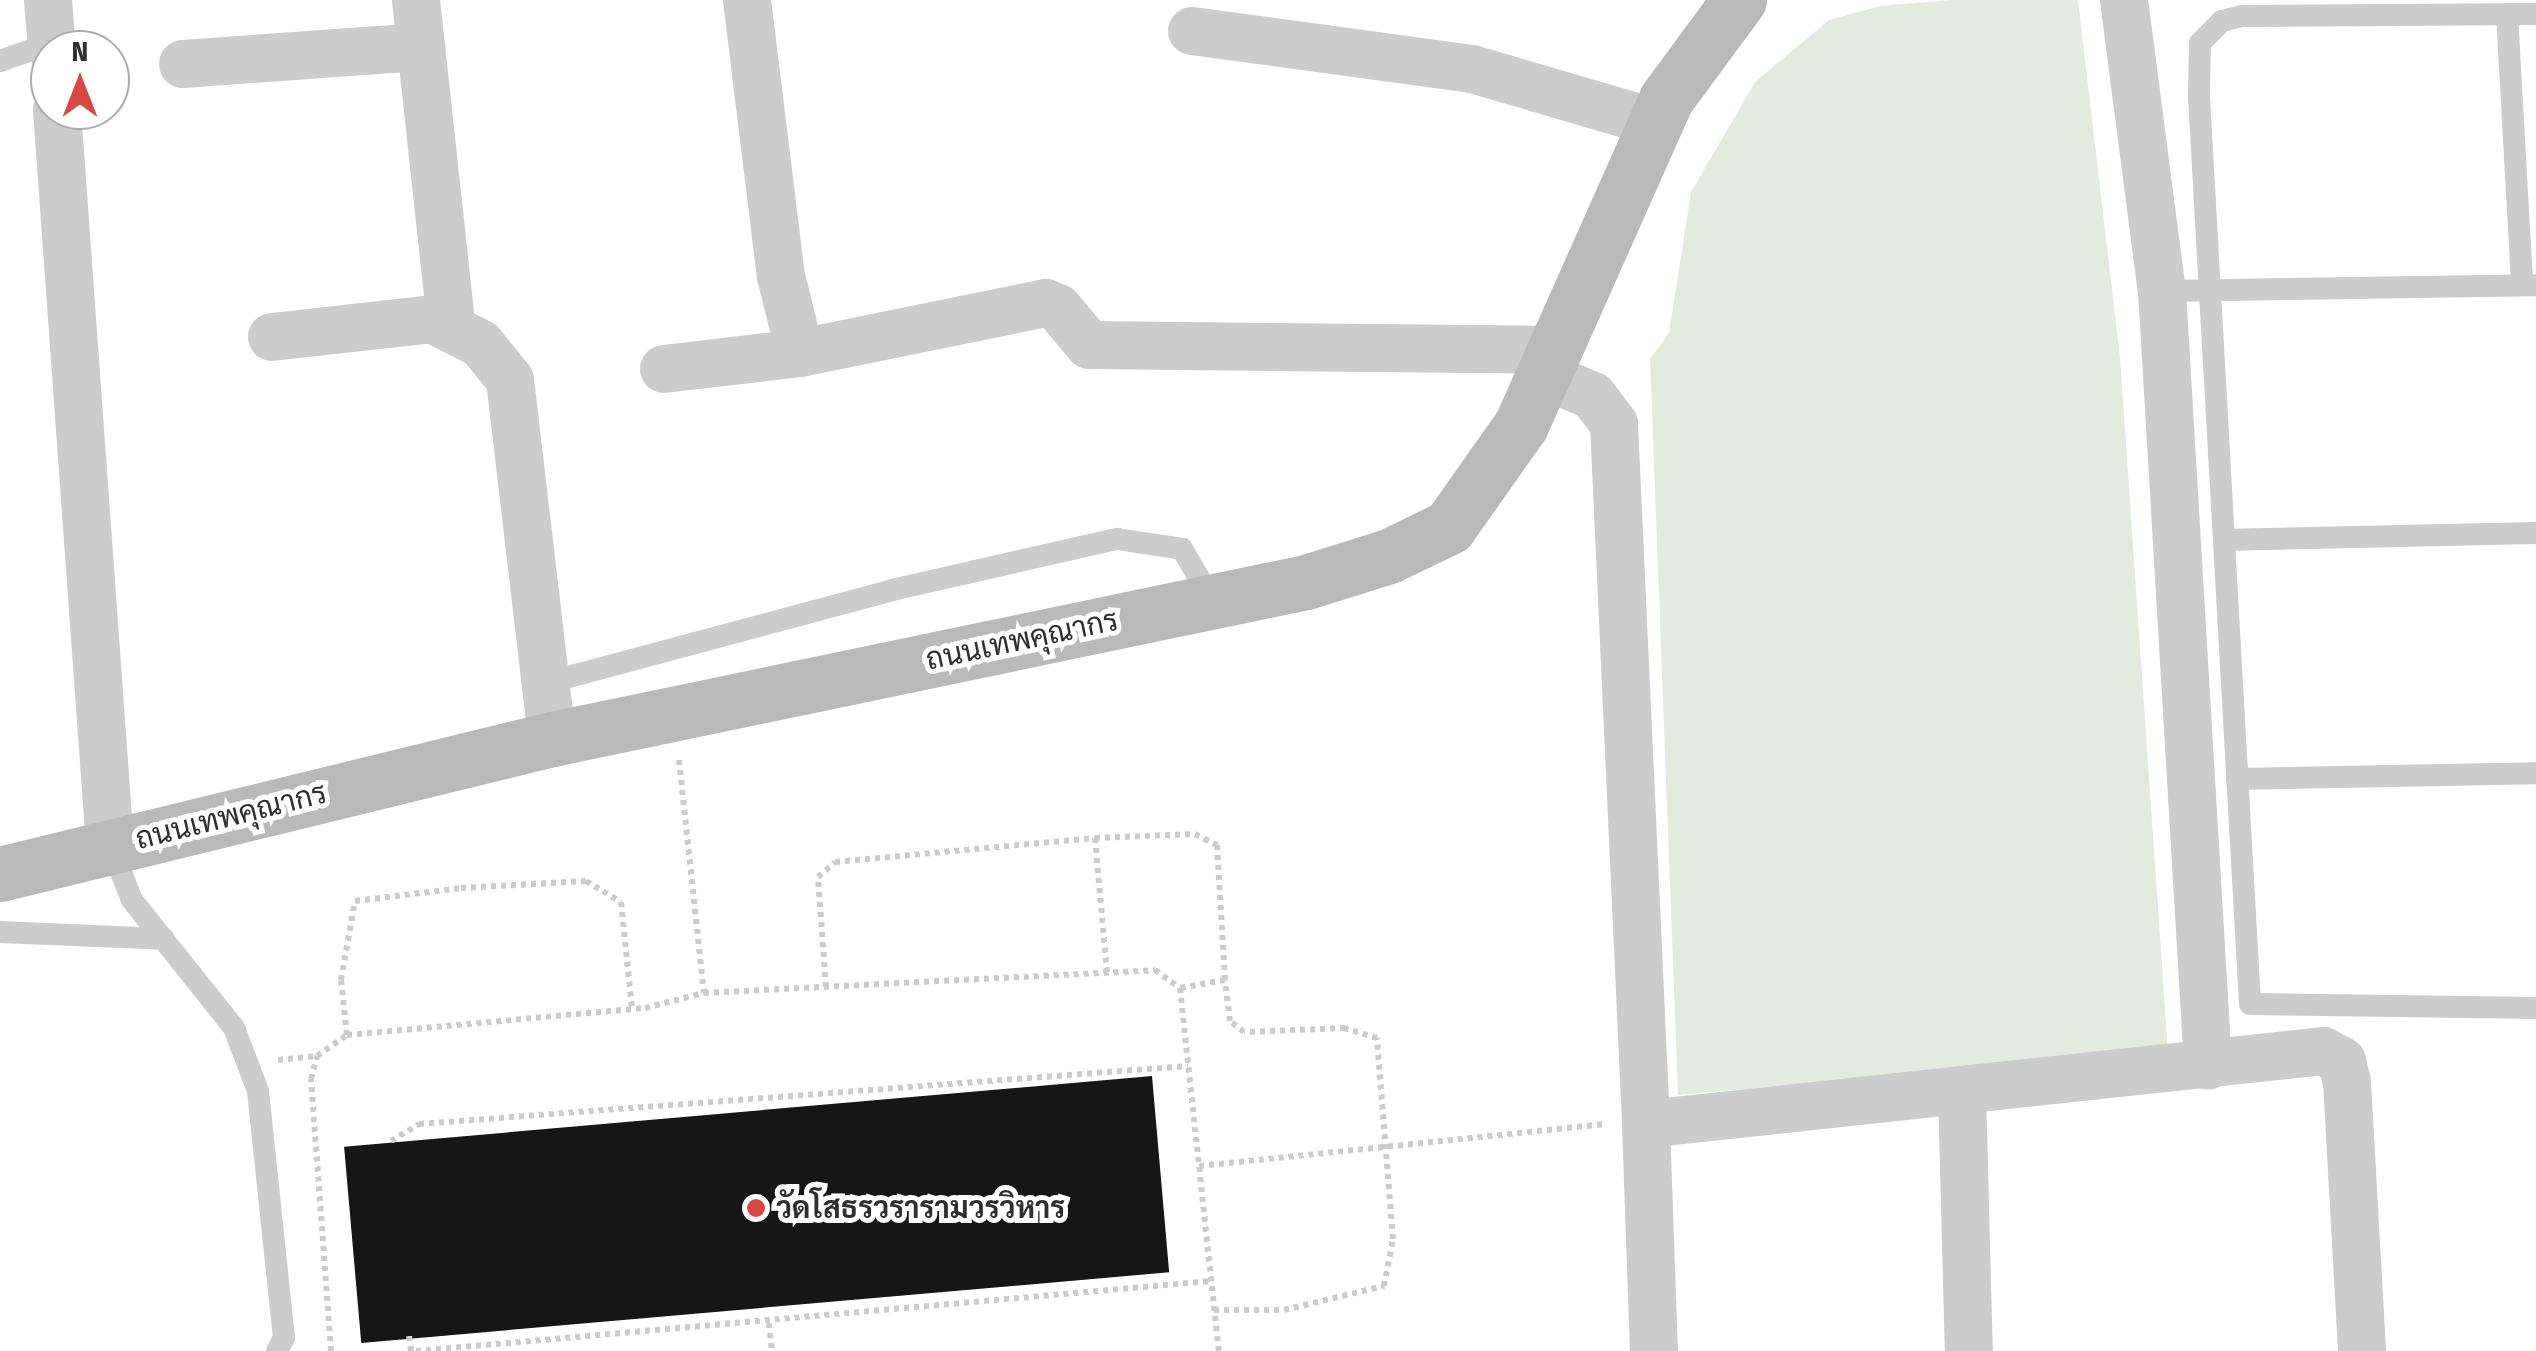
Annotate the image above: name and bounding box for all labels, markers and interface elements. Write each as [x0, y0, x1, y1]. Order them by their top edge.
north arrow [30, 30, 130, 130]
text: N [72, 35, 88, 68]
street label: ถนนเทพคุณากร [923, 602, 1121, 678]
street label: ถนนเทพคุณากร [132, 775, 330, 857]
place label: วัดโสธรวรารามวรวิหาร [776, 1190, 1065, 1226]
marker: วัดโสธรวรารามวรวิหาร [745, 1197, 767, 1219]

